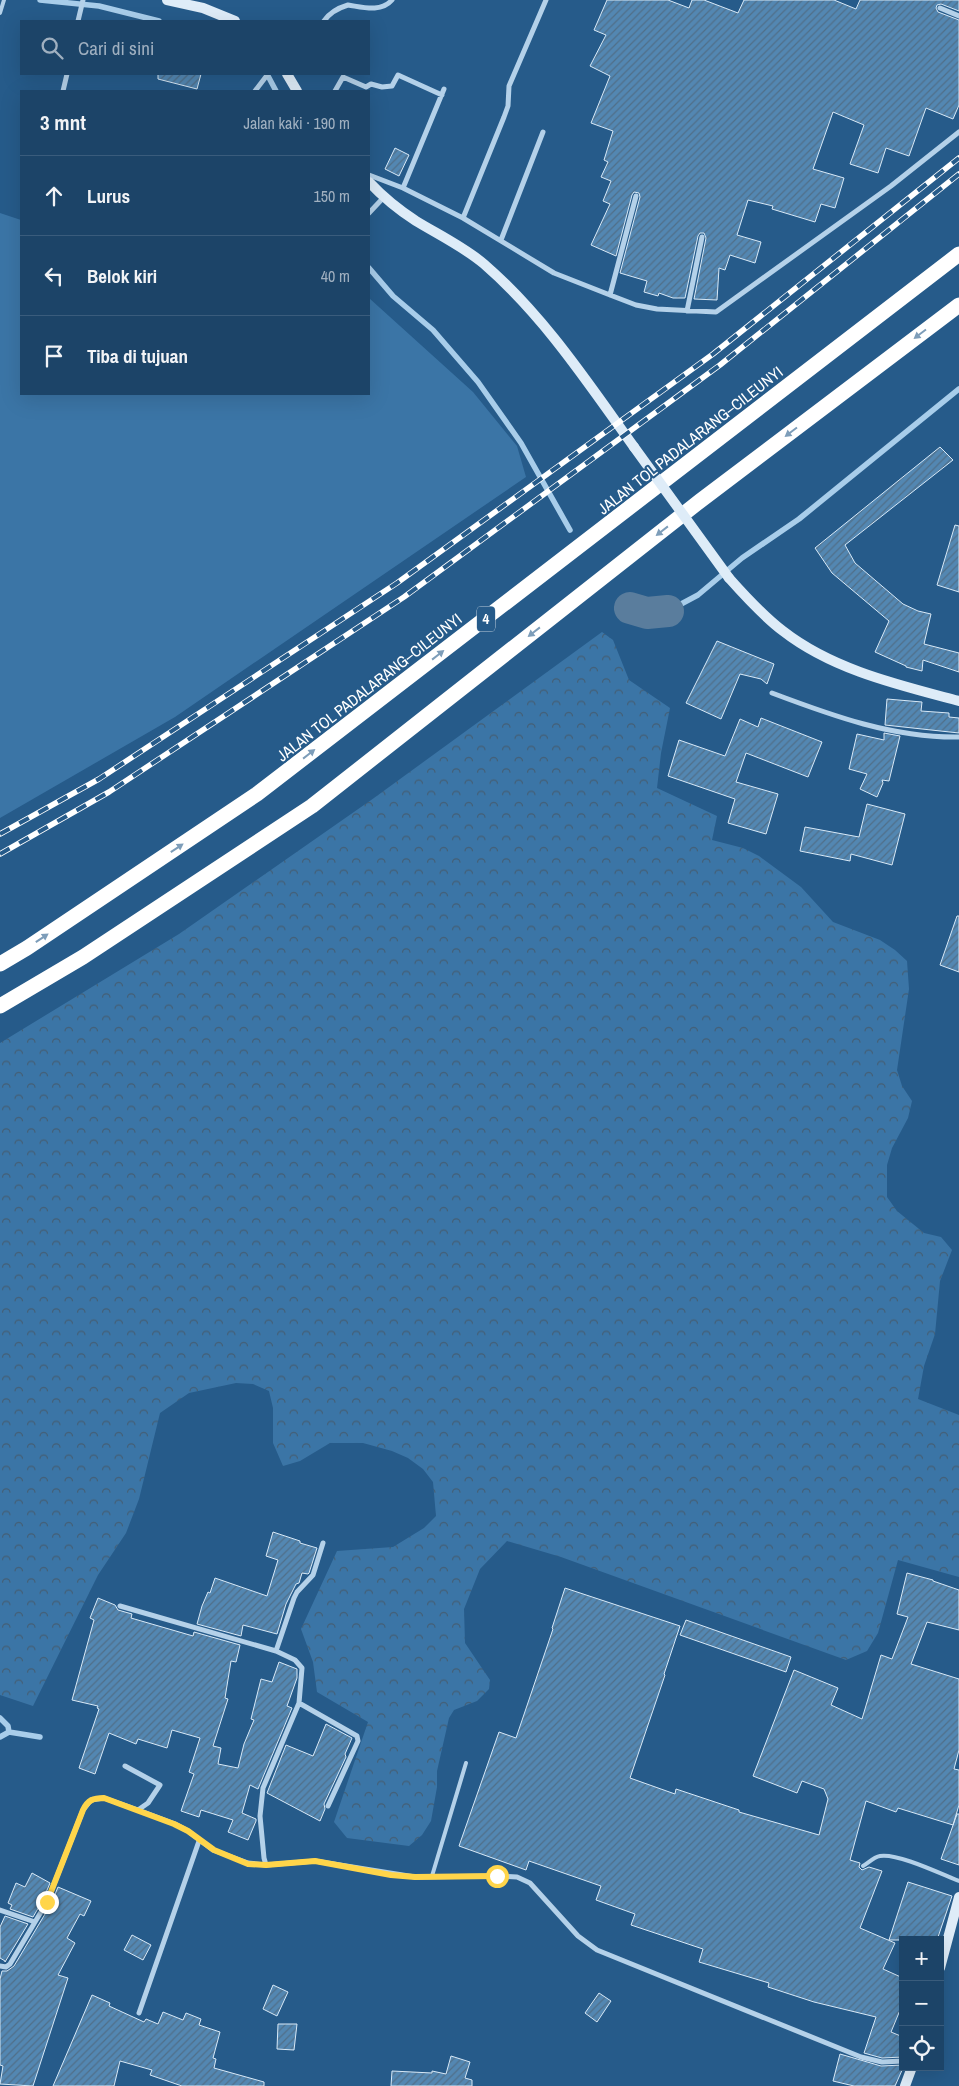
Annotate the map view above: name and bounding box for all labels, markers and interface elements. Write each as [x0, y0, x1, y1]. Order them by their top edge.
search box [20, 20, 370, 75]
icon: search [38, 34, 66, 62]
text: Cari di sini [78, 35, 154, 61]
text: 3 mnt [40, 108, 86, 137]
text: Jalan kaki · 190 m [244, 112, 350, 134]
icon: ahead [40, 182, 68, 210]
text: Lurus [87, 183, 130, 209]
text: 150 m [314, 185, 350, 207]
icon: left [40, 262, 68, 290]
text: Belok kiri [87, 263, 157, 289]
text: 40 m [321, 265, 350, 287]
one-way arrow [913, 329, 927, 339]
icon: arrive [40, 342, 68, 370]
text: Tiba di tujuan [87, 343, 188, 369]
street label: JALAN TOL PADALARANG–CILEUNYI [593, 361, 787, 519]
one-way arrow [785, 427, 798, 438]
one-way arrow [656, 526, 669, 537]
road number: 4 [477, 606, 495, 632]
street label: JALAN TOL PADALARANG–CILEUNYI [272, 608, 466, 766]
one-way arrow [528, 626, 541, 637]
one-way arrow [431, 650, 444, 661]
one-way arrow [303, 749, 316, 760]
one-way arrow [170, 843, 184, 853]
one-way arrow [35, 934, 48, 943]
route start [486, 1865, 509, 1888]
route end [36, 1891, 59, 1914]
map controls [899, 1936, 944, 2071]
button: + [899, 1936, 944, 1981]
button: − [899, 1981, 944, 2026]
button: locate [899, 2026, 944, 2071]

